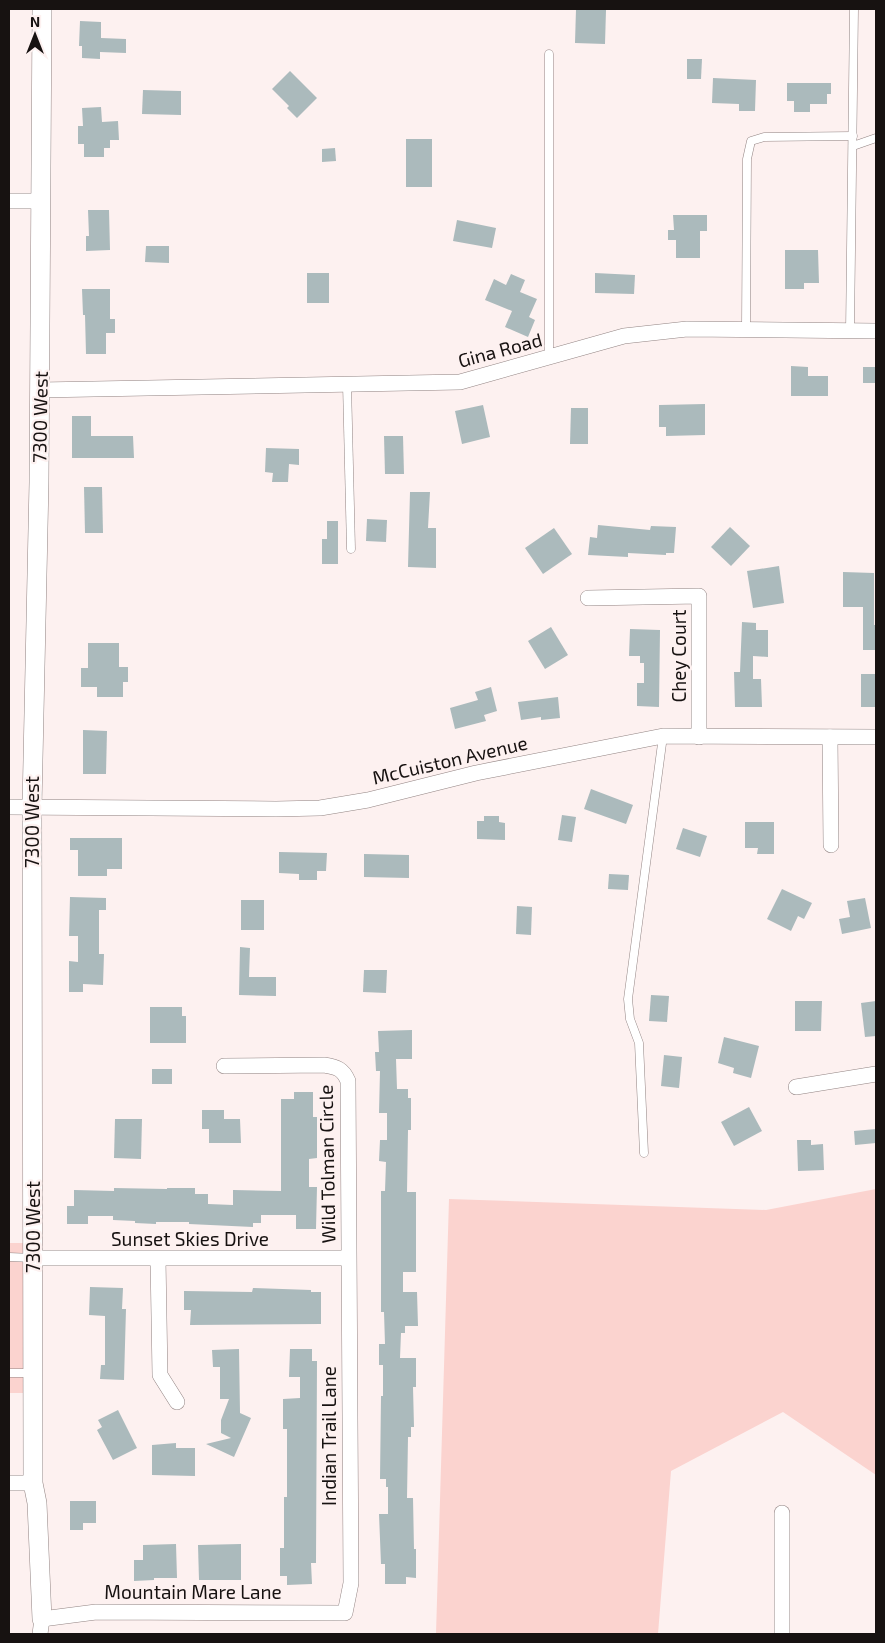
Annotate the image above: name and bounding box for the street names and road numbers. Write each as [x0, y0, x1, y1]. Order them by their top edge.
street label: Gina Road [455, 327, 544, 372]
street label: 7300 West [27, 371, 52, 463]
street label: Chey Court [667, 609, 690, 703]
street label: McCuiston Avenue [370, 730, 530, 789]
street label: 7300 West [20, 776, 43, 868]
street label: Wild Tolman Circle [314, 1084, 339, 1244]
street label: 7300 West [21, 1181, 44, 1273]
street label: Sunset Skies Drive [111, 1227, 269, 1250]
street label: Indian Trail Lane [317, 1366, 340, 1506]
street label: Mountain Mare Lane [104, 1580, 282, 1603]

